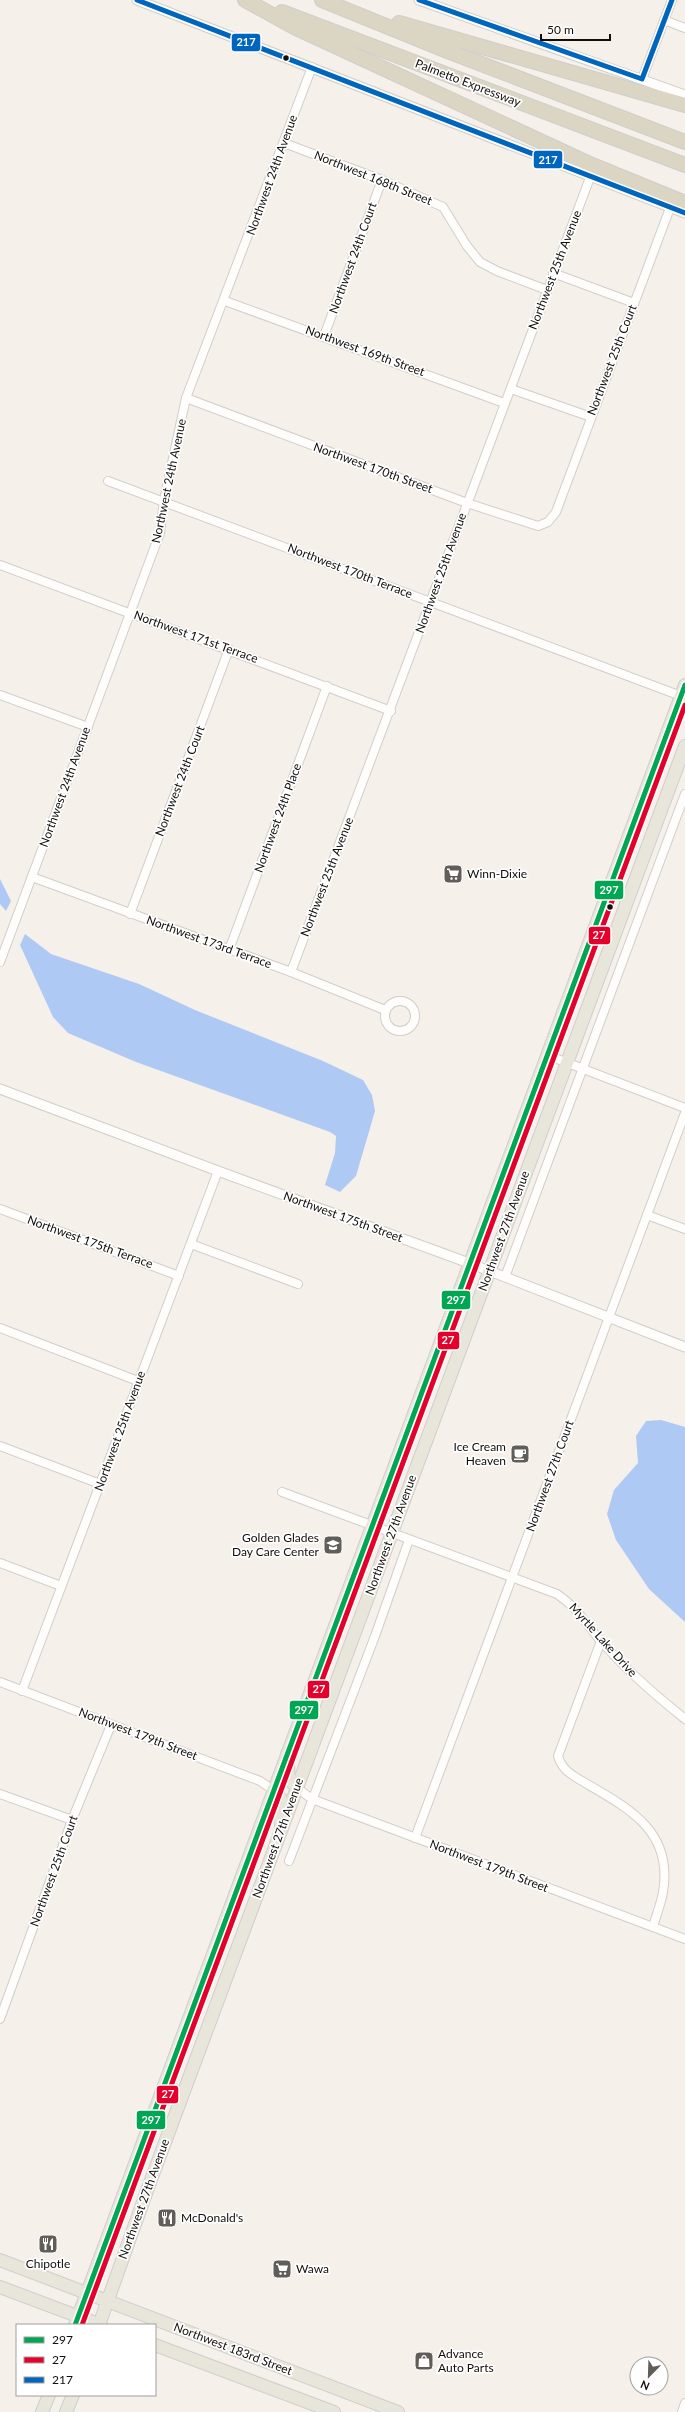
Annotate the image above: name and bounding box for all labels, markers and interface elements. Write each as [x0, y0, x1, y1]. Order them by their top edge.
scale bar [541, 16, 610, 42]
text: 50 m [547, 22, 574, 37]
line badge: 217 [231, 33, 261, 52]
text: 217 [236, 35, 256, 48]
unlabelled marker [281, 53, 291, 63]
street label: Palmetto Expressway [413, 55, 524, 110]
street label: Northwest 24th Avenue [243, 113, 300, 237]
street label: Northwest 168th Street [312, 147, 435, 208]
line badge: 217 [533, 150, 563, 169]
text: 217 [538, 153, 558, 166]
street label: Northwest 24th Court [325, 199, 380, 316]
street label: Northwest 25th Avenue [525, 208, 584, 332]
street label: Northwest 25th Court [583, 302, 640, 417]
street label: Northwest 169th Street [303, 322, 428, 379]
street label: Northwest 24th Avenue [148, 417, 189, 544]
street label: Northwest 170th Street [311, 439, 436, 496]
street label: Northwest 25th Avenue [412, 511, 469, 635]
street label: Northwest 170th Terrace [286, 540, 415, 601]
street label: Northwest 171st Terrace [132, 607, 260, 666]
street label: Northwest 24th Court [151, 723, 208, 838]
street label: Northwest 24th Avenue [36, 725, 93, 849]
street label: Northwest 24th Place [251, 761, 304, 875]
street label: Northwest 25th Avenue [297, 815, 356, 939]
supermarket icon: Winn-Dixie [442, 863, 464, 885]
place label: Winn-Dixie [467, 866, 527, 881]
line badge: 297 [594, 880, 624, 900]
text: 297 [599, 883, 619, 896]
unlabelled marker [605, 902, 615, 912]
street label: Northwest 173rd Terrace [144, 912, 274, 971]
line badge: 27 [588, 926, 611, 945]
text: 27 [593, 928, 605, 941]
street label: Northwest 27th Avenue [475, 1169, 532, 1293]
street label: Northwest 175th Street [281, 1188, 406, 1245]
street label: Northwest 175th Terrace [25, 1212, 155, 1271]
line badge: 297 [441, 1290, 471, 1310]
text: 297 [446, 1293, 466, 1306]
line badge: 27 [437, 1331, 460, 1350]
text: 27 [442, 1333, 454, 1346]
street label: Northwest 25th Avenue [91, 1369, 148, 1493]
street label: Northwest 27th Court [522, 1417, 577, 1534]
place label: Ice Cream Heaven [454, 1439, 506, 1468]
cafe icon: Ice Cream Heaven [509, 1443, 531, 1465]
street label: Northwest 27th Avenue [362, 1473, 419, 1597]
place label: Golden Glades Day Care Center [232, 1530, 320, 1559]
school or university icon: Golden Glades Day Care Center [322, 1534, 344, 1556]
street label: Myrtle Lake Drive [566, 1600, 640, 1680]
line badge: 27 [307, 1680, 330, 1699]
text: 27 [313, 1682, 325, 1695]
line badge: 297 [289, 1700, 319, 1720]
text: 297 [294, 1703, 314, 1716]
street label: Northwest 179th Street [77, 1704, 200, 1763]
street label: Northwest 27th Avenue [249, 1776, 306, 1900]
street label: Northwest 25th Court [26, 1812, 81, 1929]
street label: Northwest 179th Street [428, 1836, 551, 1895]
line badge: 27 [156, 2085, 179, 2104]
text: 27 [162, 2087, 174, 2100]
line badge: 297 [136, 2110, 166, 2130]
text: 297 [141, 2113, 161, 2126]
street label: Northwest 27th Avenue [115, 2137, 172, 2261]
restaurant icon: McDonald's [156, 2207, 178, 2229]
place label: McDonald's [181, 2210, 243, 2225]
restaurant icon: Chipotle [37, 2233, 59, 2255]
place label: Chipotle [26, 2256, 70, 2271]
supermarket icon: Wawa [271, 2258, 293, 2280]
place label: Wawa [296, 2261, 329, 2276]
street label: Northwest 183rd Street [172, 2319, 295, 2378]
legend [16, 2324, 156, 2396]
text: 297 [52, 2332, 73, 2347]
place label: Advance Auto Parts [438, 2346, 494, 2375]
shop icon: Advance Auto Parts [413, 2350, 435, 2372]
text: 27 [52, 2352, 66, 2367]
north arrow [629, 2356, 669, 2396]
text: 217 [52, 2372, 73, 2387]
text: N [638, 2378, 651, 2393]

